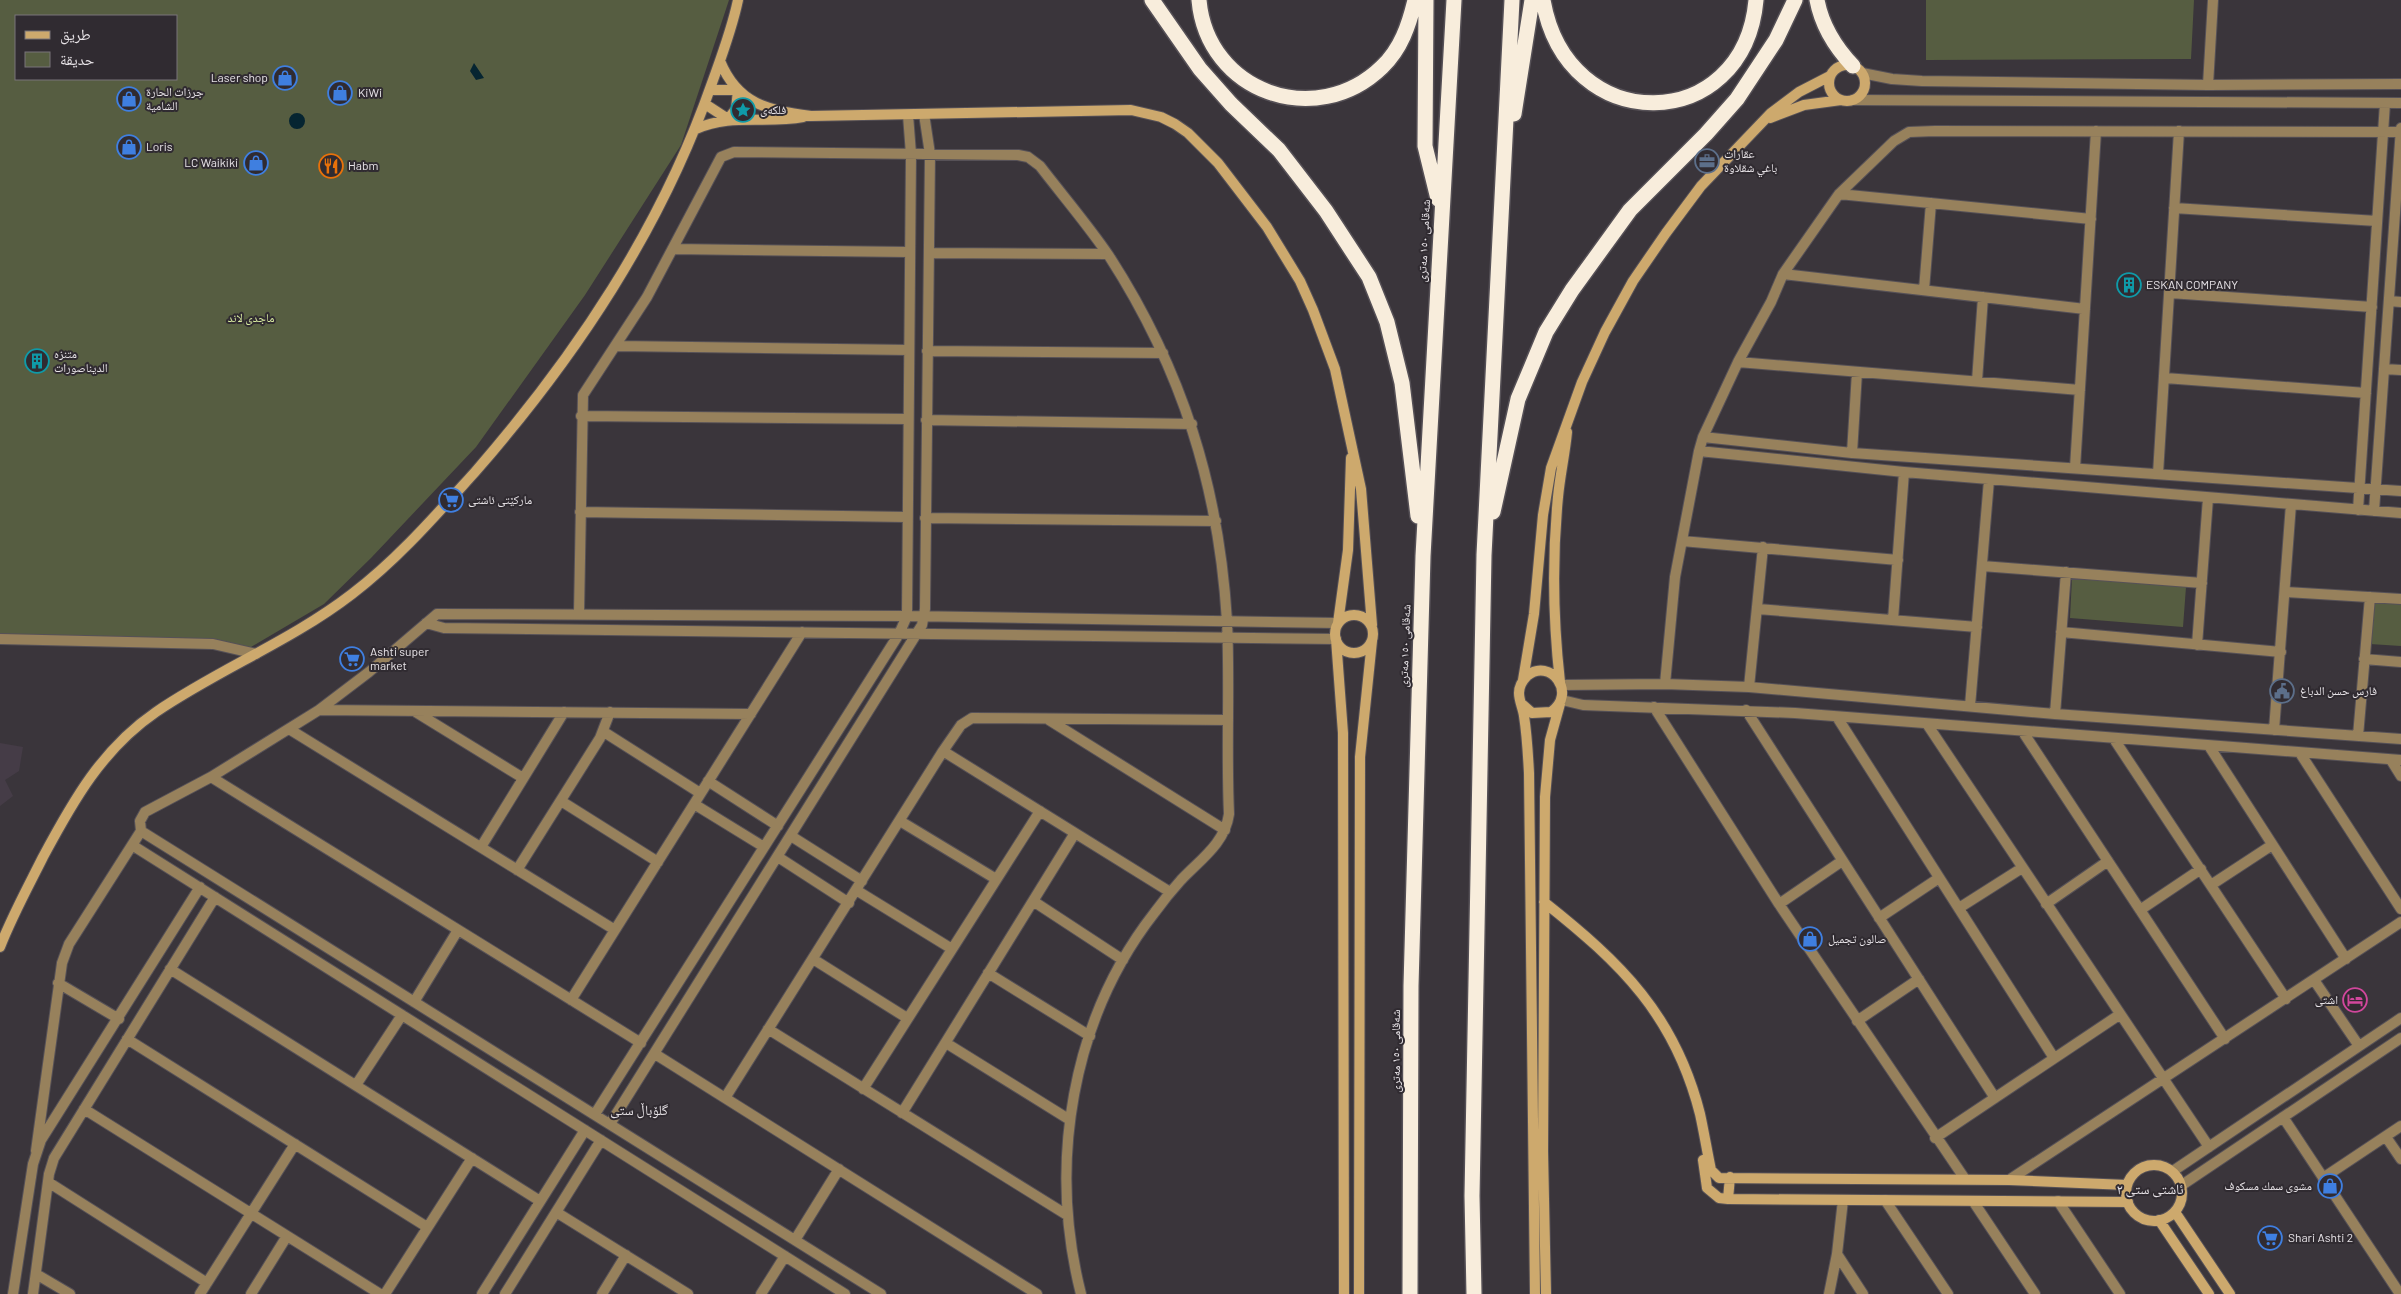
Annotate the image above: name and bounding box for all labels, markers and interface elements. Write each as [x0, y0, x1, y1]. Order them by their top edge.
legend [15, 15, 178, 80]
text: طريق [60, 25, 91, 45]
text: حديقة [60, 50, 95, 68]
shop icon: Laser shop [272, 65, 298, 91]
place label: Laser shop [211, 70, 268, 84]
shop icon: KiWi [327, 80, 353, 106]
place label: جرزات الحارة الشامية [146, 84, 204, 113]
place label: KiWi [358, 85, 382, 99]
shop icon: جرزات الحارة الشامية [116, 86, 142, 112]
place icon: فلکەی [730, 97, 756, 123]
place label: فلکەی [760, 102, 786, 117]
shop icon: Loris [116, 134, 142, 160]
place label: Loris [146, 139, 173, 153]
place label: عقارات باغي شقلاوة [1724, 146, 1777, 178]
office icon: عقارات باغي شقلاوة [1694, 148, 1720, 174]
shop icon: LC Waikiki [243, 150, 269, 176]
restaurant icon: Habm [318, 153, 344, 179]
place label: LC Waikiki [184, 155, 238, 169]
place label: Habm [348, 158, 379, 172]
street label: شەقامی ١٥٠ مەتری [1414, 199, 1433, 283]
building icon: ESKAN COMPANY [2116, 272, 2142, 298]
place label: ESKAN COMPANY [2146, 277, 2238, 291]
park label: ماجدی لاند [228, 310, 274, 325]
place label: متنزه الديناصورات [54, 346, 108, 375]
building icon: متنزه الديناصورات [24, 348, 50, 374]
supermarket icon: مارکێتی ئاشتی [438, 487, 464, 513]
place label: مارکێتی ئاشتی [468, 492, 532, 507]
street label: شەقامی ١٥٠ مەتری [1396, 604, 1413, 688]
place label: Ashti super market [370, 644, 429, 672]
supermarket icon: Ashti super market [339, 646, 365, 672]
public building icon: فارس حسن الدباغ [2269, 678, 2295, 704]
place label: فارس حسن الدباغ [2300, 683, 2377, 699]
shop icon: صالون تجميل [1797, 926, 1823, 952]
place label: صالون تجميل [1828, 931, 1887, 946]
hotel icon: اشتی [2342, 987, 2368, 1013]
place label: اشتی [2315, 992, 2338, 1007]
street label: شەقامی ١٥٠ مەتری [1388, 1009, 1403, 1093]
district label: گلۆباڵ ستی [610, 1101, 668, 1119]
shop icon: مشوى سمك مسكوف [2317, 1173, 2343, 1199]
place label: مشوى سمك مسكوف [2224, 1178, 2312, 1193]
district label: ئاشتی ستی ٢ [2116, 1180, 2184, 1198]
supermarket icon: Shari Ashti 2 [2257, 1225, 2283, 1251]
place label: Shari Ashti 2 [2288, 1230, 2353, 1244]

